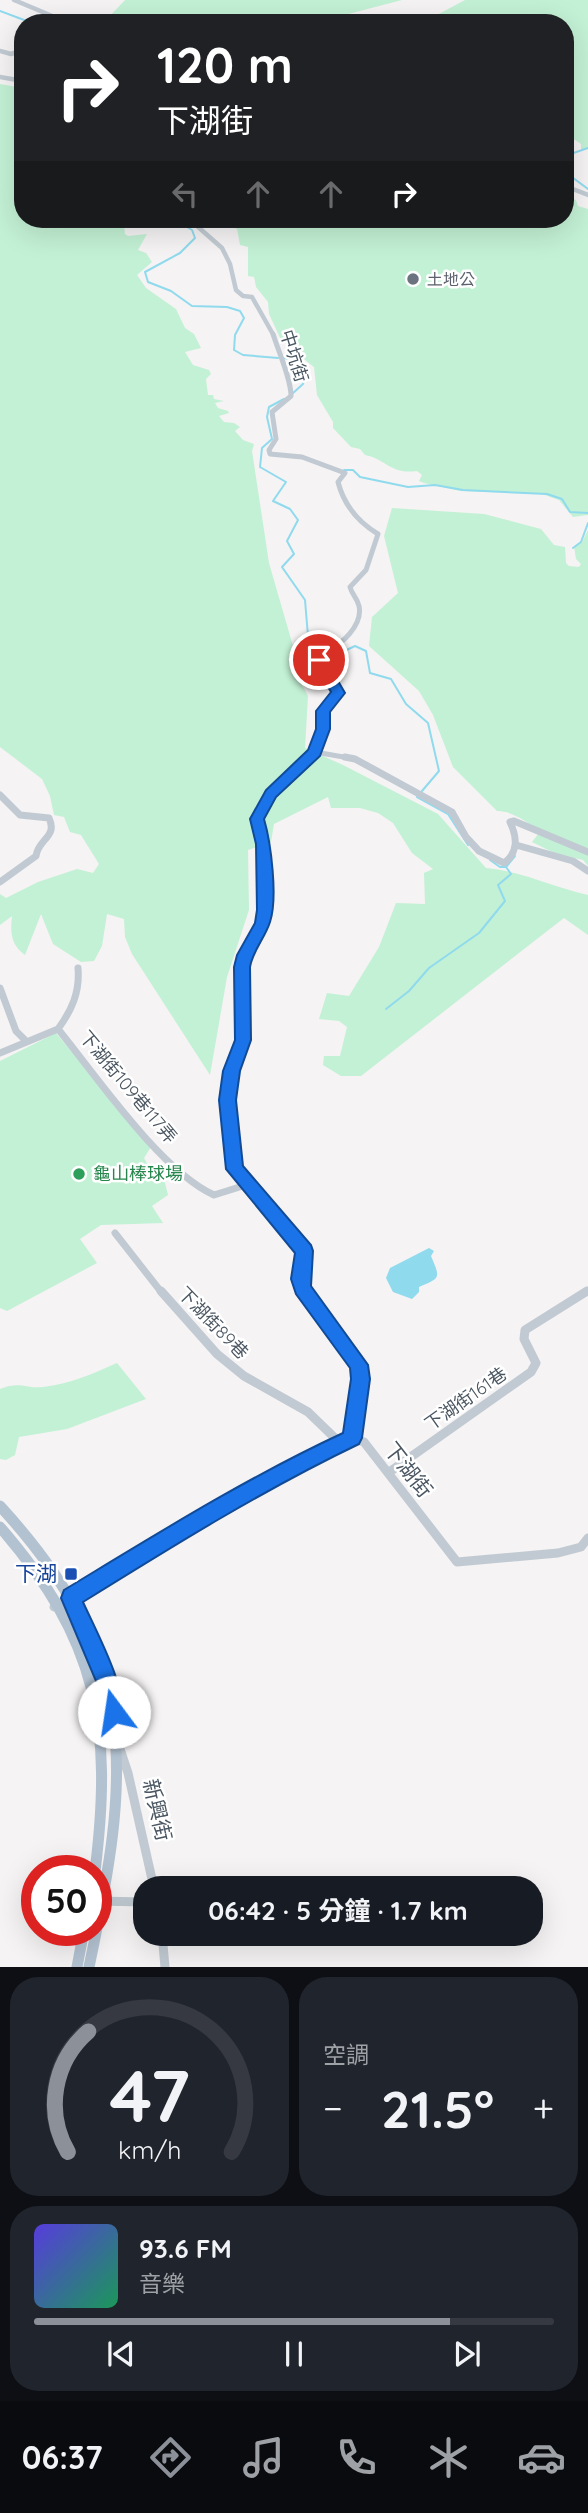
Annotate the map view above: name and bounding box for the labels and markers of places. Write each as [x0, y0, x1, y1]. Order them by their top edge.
place label: 土地公 [427, 269, 475, 289]
marker: 土地公 [405, 271, 421, 287]
pin [289, 630, 349, 690]
place label: 龜山棒球場 [93, 1162, 183, 1185]
marker: 龜山棒球場 [71, 1166, 87, 1182]
place label: 下湖 [15, 1560, 57, 1586]
marker: 下湖 [63, 1566, 79, 1582]

